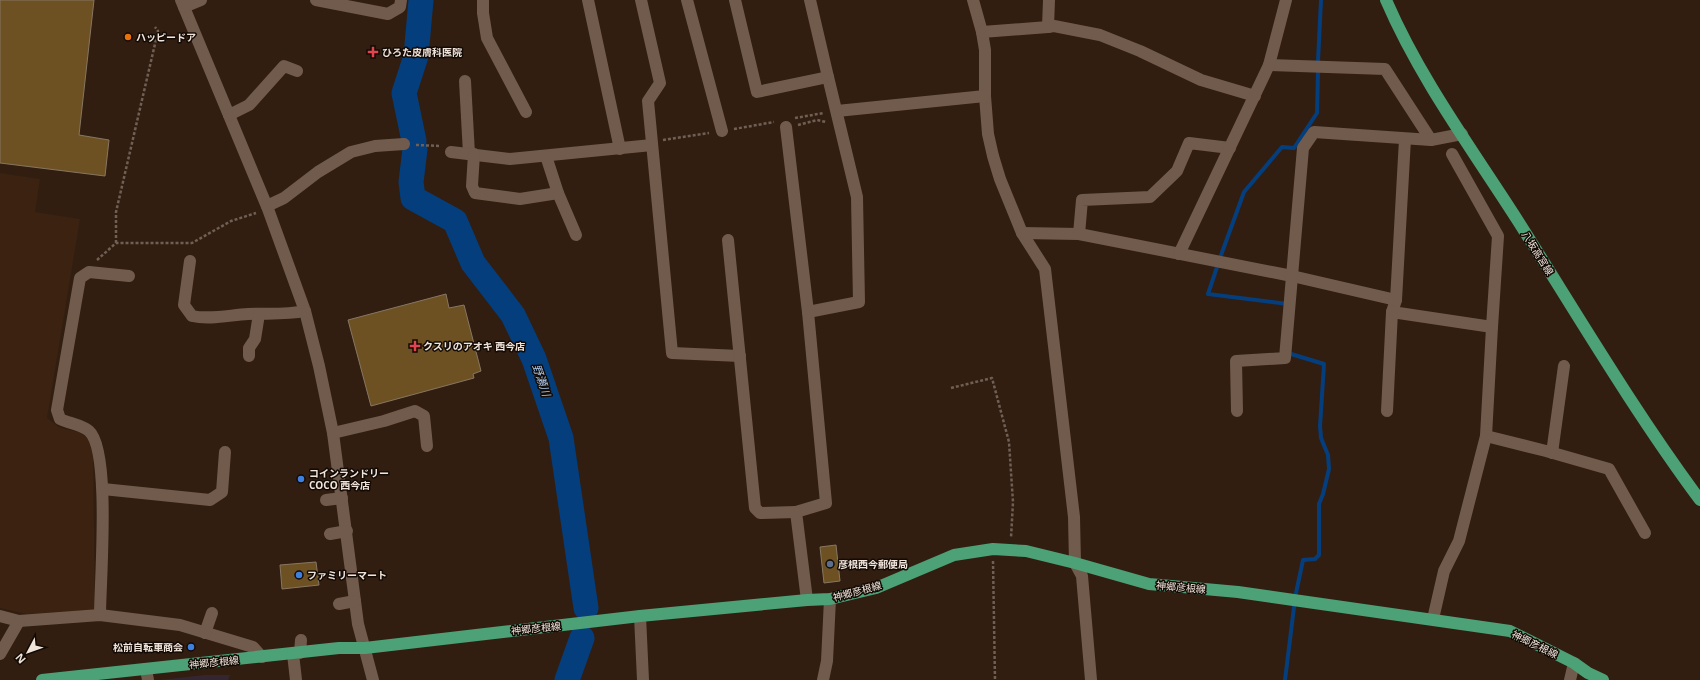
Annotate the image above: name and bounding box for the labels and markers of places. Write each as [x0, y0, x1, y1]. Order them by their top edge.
place label: ハッピードア [136, 30, 196, 44]
marker: ハッピードア [123, 32, 133, 42]
place label: ひろた皮膚科医院 [382, 45, 462, 59]
marker: ひろた皮膚科医院 [367, 46, 379, 58]
place label: クスリのアオキ 西今店 [423, 339, 525, 353]
marker: クスリのアオキ 西今店 [410, 341, 420, 351]
place label: コインランドリー COCO 西今店 [309, 466, 389, 492]
marker: コインランドリー COCO 西今店 [296, 474, 306, 484]
place label: 彦根西今郵便局 [838, 557, 908, 571]
marker: 彦根西今郵便局 [825, 559, 835, 569]
place label: ファミリーマート [307, 568, 387, 582]
marker: ファミリーマート [294, 570, 304, 580]
place label: 松前自転車商会 [113, 640, 183, 654]
marker: 松前自転車商会 [186, 642, 196, 652]

